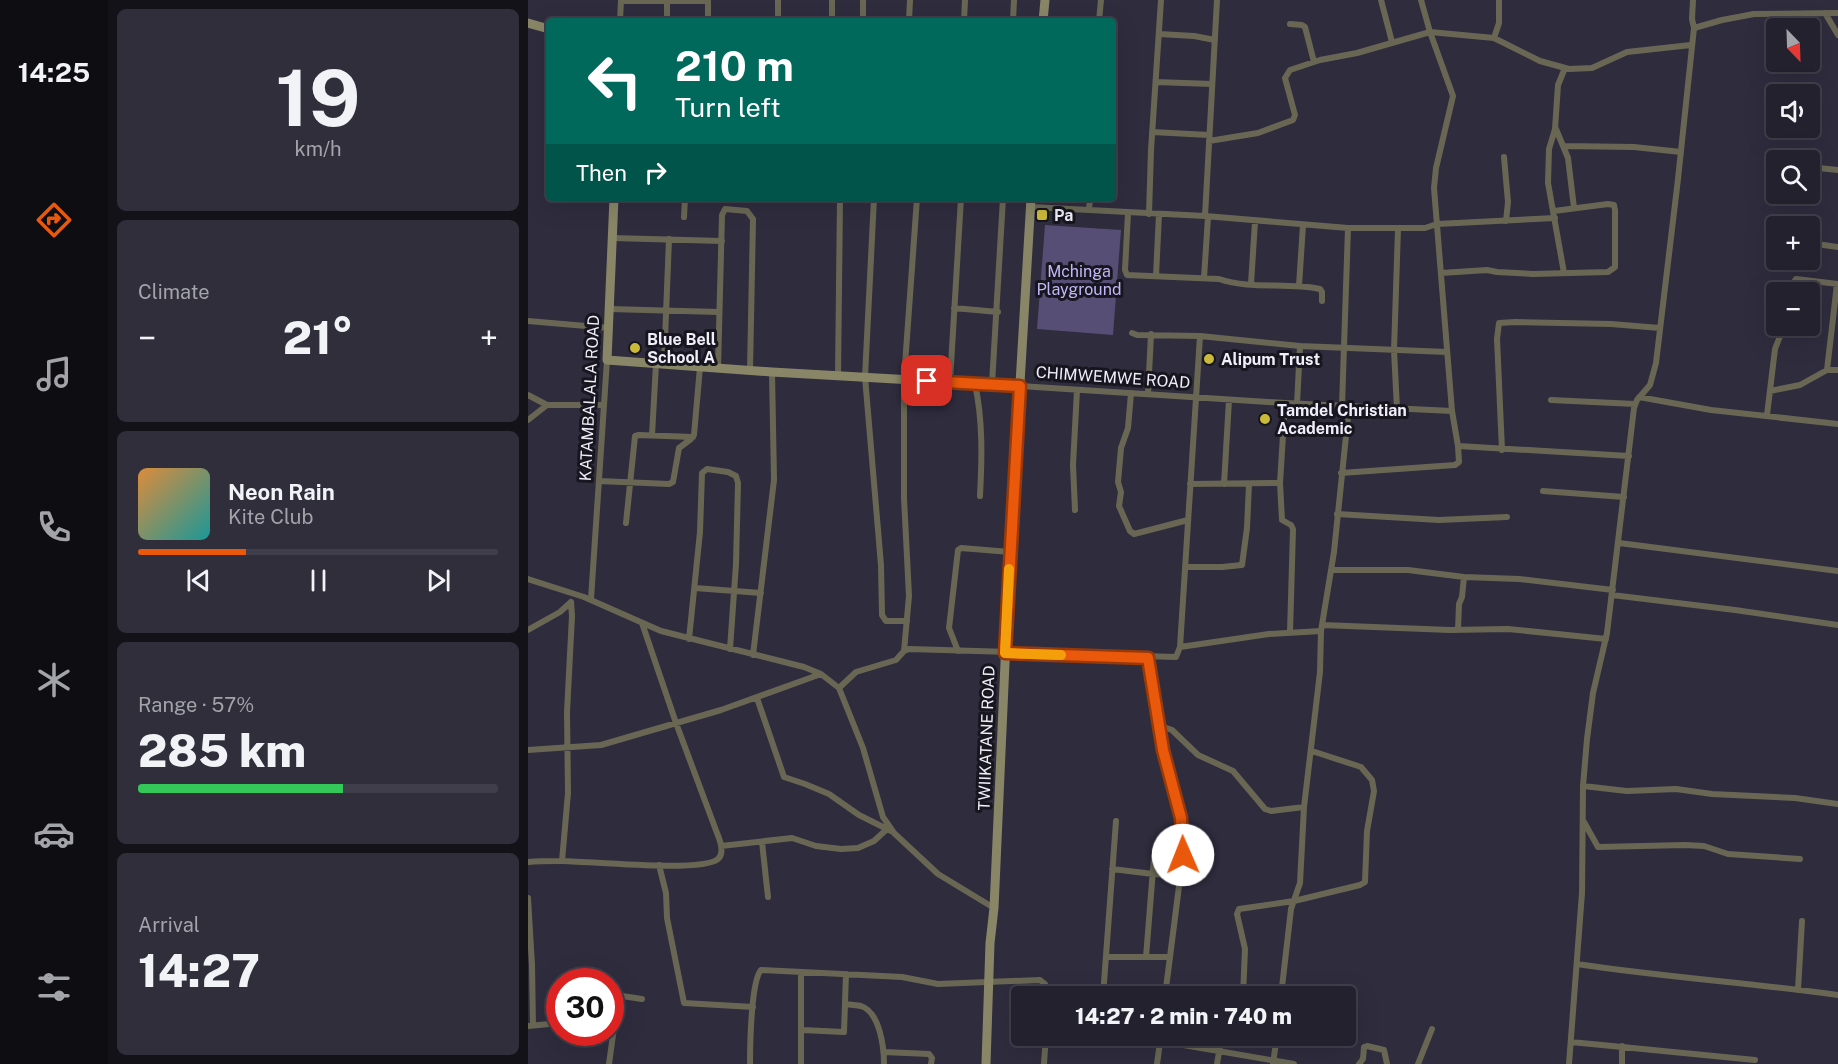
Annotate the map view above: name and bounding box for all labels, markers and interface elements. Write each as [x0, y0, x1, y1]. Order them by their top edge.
north arrow [1766, 18, 1820, 72]
map controls [1766, 18, 1820, 336]
text: 210 m [675, 41, 794, 90]
icon: left [576, 42, 654, 120]
text: 19 [276, 52, 360, 144]
text: 14:25 [18, 56, 90, 88]
button: sound [1766, 84, 1820, 138]
text: Turn left [675, 91, 781, 123]
text: km/h [294, 137, 342, 161]
button: search [1766, 150, 1820, 204]
icon: right [639, 156, 672, 189]
text: Then [576, 160, 627, 186]
icon: directions [33, 199, 75, 241]
place label: Pa [1054, 206, 1073, 225]
marker: Pa [1035, 208, 1049, 222]
button: + [1766, 216, 1820, 270]
park label: Mchinga Playground [1036, 262, 1122, 299]
text: Climate [138, 280, 210, 304]
button: − [1766, 282, 1820, 336]
text: 21° [283, 311, 353, 364]
street label: KATAMBALALA ROAD [576, 314, 603, 482]
text: − [138, 319, 156, 357]
text: + [480, 319, 498, 357]
place label: Blue Bell School A [647, 330, 716, 367]
marker: Blue Bell School A [628, 341, 642, 355]
place label: Alipum Trust [1221, 350, 1320, 369]
marker: Alipum Trust [1202, 352, 1216, 366]
icon: music [33, 353, 75, 395]
pin [901, 355, 952, 406]
street label: CHIMWEMWE ROAD [1035, 363, 1191, 392]
icon: arrive [910, 364, 943, 397]
place label: Tamdel Christian Academic [1277, 401, 1407, 438]
marker: Tamdel Christian Academic [1258, 412, 1272, 426]
text: Neon Rain [228, 479, 335, 505]
text: Kite Club [228, 505, 313, 529]
icon: phone [33, 506, 75, 548]
icon: previous [182, 564, 215, 597]
icon: pause [302, 564, 335, 597]
icon: next [422, 564, 455, 597]
icon: climate [33, 659, 75, 701]
street label: TWIIKATANE ROAD [974, 665, 999, 811]
text: Range · 57% [138, 693, 254, 717]
text: 285 km [138, 724, 306, 777]
icon: car [33, 813, 75, 855]
position arrow [1151, 823, 1215, 887]
text: Arrival [138, 913, 200, 937]
text: 14:27 [138, 944, 260, 997]
icon: filters [33, 966, 75, 1008]
speed limit sign: 30 [546, 968, 624, 1046]
text: 14:27 · 2 min · 740 m [1075, 1003, 1292, 1029]

